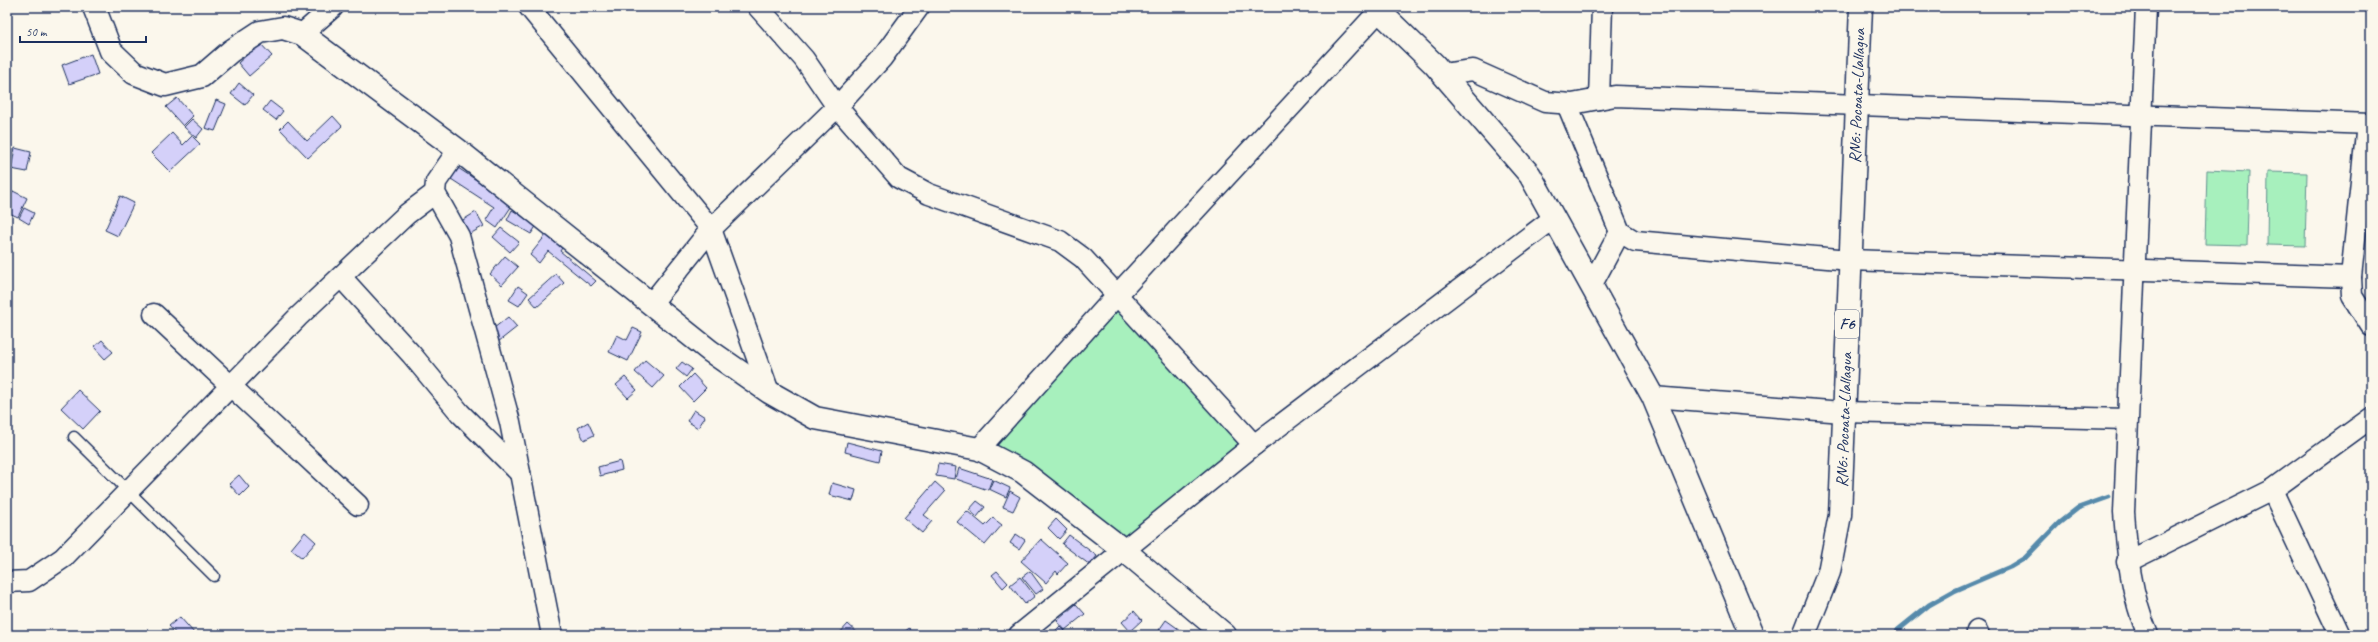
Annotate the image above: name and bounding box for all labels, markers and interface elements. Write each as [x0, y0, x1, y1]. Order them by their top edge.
scale bar [20, 18, 146, 44]
text: 50 m [26, 24, 48, 40]
street label: RN6: Pocoata-Llallagua [1844, 27, 1870, 164]
road number: F6 [1835, 310, 1859, 338]
street label: RN6: Pocoata-Llallagua [1831, 351, 1857, 488]

